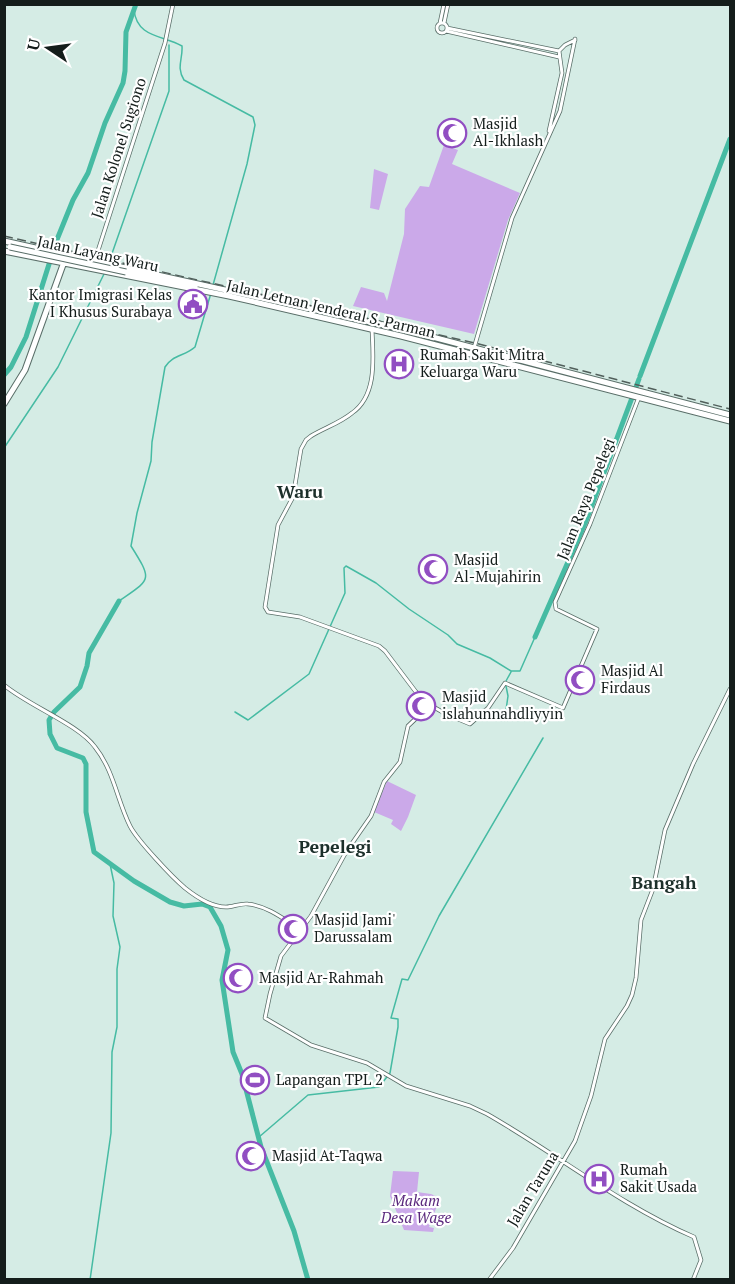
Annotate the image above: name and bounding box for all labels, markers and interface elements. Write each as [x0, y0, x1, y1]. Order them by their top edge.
north arrow [18, 18, 78, 78]
text: U [21, 36, 46, 53]
street label: Jalan Kolonel Sugiono [86, 75, 150, 220]
place label: Masjid Al-Ikhlash [473, 113, 544, 150]
mosque icon: Masjid Al-Ikhlash [436, 117, 468, 149]
street label: Jalan Layang Waru [36, 230, 161, 276]
street label: Jalan Letnan Jenderal S. Parman [225, 274, 438, 342]
place label: Kantor Imigrasi Kelas I Khusus Surabaya [29, 284, 172, 321]
public building icon: Kantor Imigrasi Kelas I Khusus Surabaya [177, 288, 209, 320]
place label: Rumah Sakit Mitra Keluarga Waru [420, 344, 545, 381]
hospital icon: Rumah Sakit Mitra Keluarga Waru [383, 348, 415, 380]
street label: Jalan Raya Pepelegi [551, 435, 619, 563]
district label: Waru [277, 479, 323, 503]
place label: Masjid Al-Mujahirin [454, 549, 541, 586]
mosque icon: Masjid Al-Mujahirin [417, 553, 449, 585]
place label: Masjid Al Firdaus [601, 660, 663, 697]
mosque icon: Masjid Al Firdaus [564, 664, 596, 696]
place label: Masjid islahunnahdliyyin [442, 686, 563, 723]
mosque icon: Masjid islahunnahdliyyin [405, 690, 437, 722]
district label: Pepelegi [298, 834, 372, 858]
district label: Bangah [632, 870, 697, 894]
place label: Masjid Jami' Darussalam [314, 909, 395, 946]
mosque icon: Masjid Jami' Darussalam [277, 913, 309, 945]
mosque icon: Masjid Ar-Rahmah [222, 962, 254, 994]
place label: Masjid Ar-Rahmah [259, 967, 384, 987]
sports icon: Lapangan TPL 2 [239, 1064, 271, 1096]
place label: Lapangan TPL 2 [276, 1069, 383, 1089]
mosque icon: Masjid At-Taqwa [235, 1140, 267, 1172]
place label: Masjid At-Taqwa [272, 1145, 383, 1165]
street label: Jalan Taruna [502, 1147, 563, 1230]
place label: Rumah Sakit Usada [620, 1159, 698, 1196]
hospital icon: Rumah Sakit Usada [583, 1163, 615, 1195]
park label: Makam Desa Wage [380, 1190, 452, 1227]

